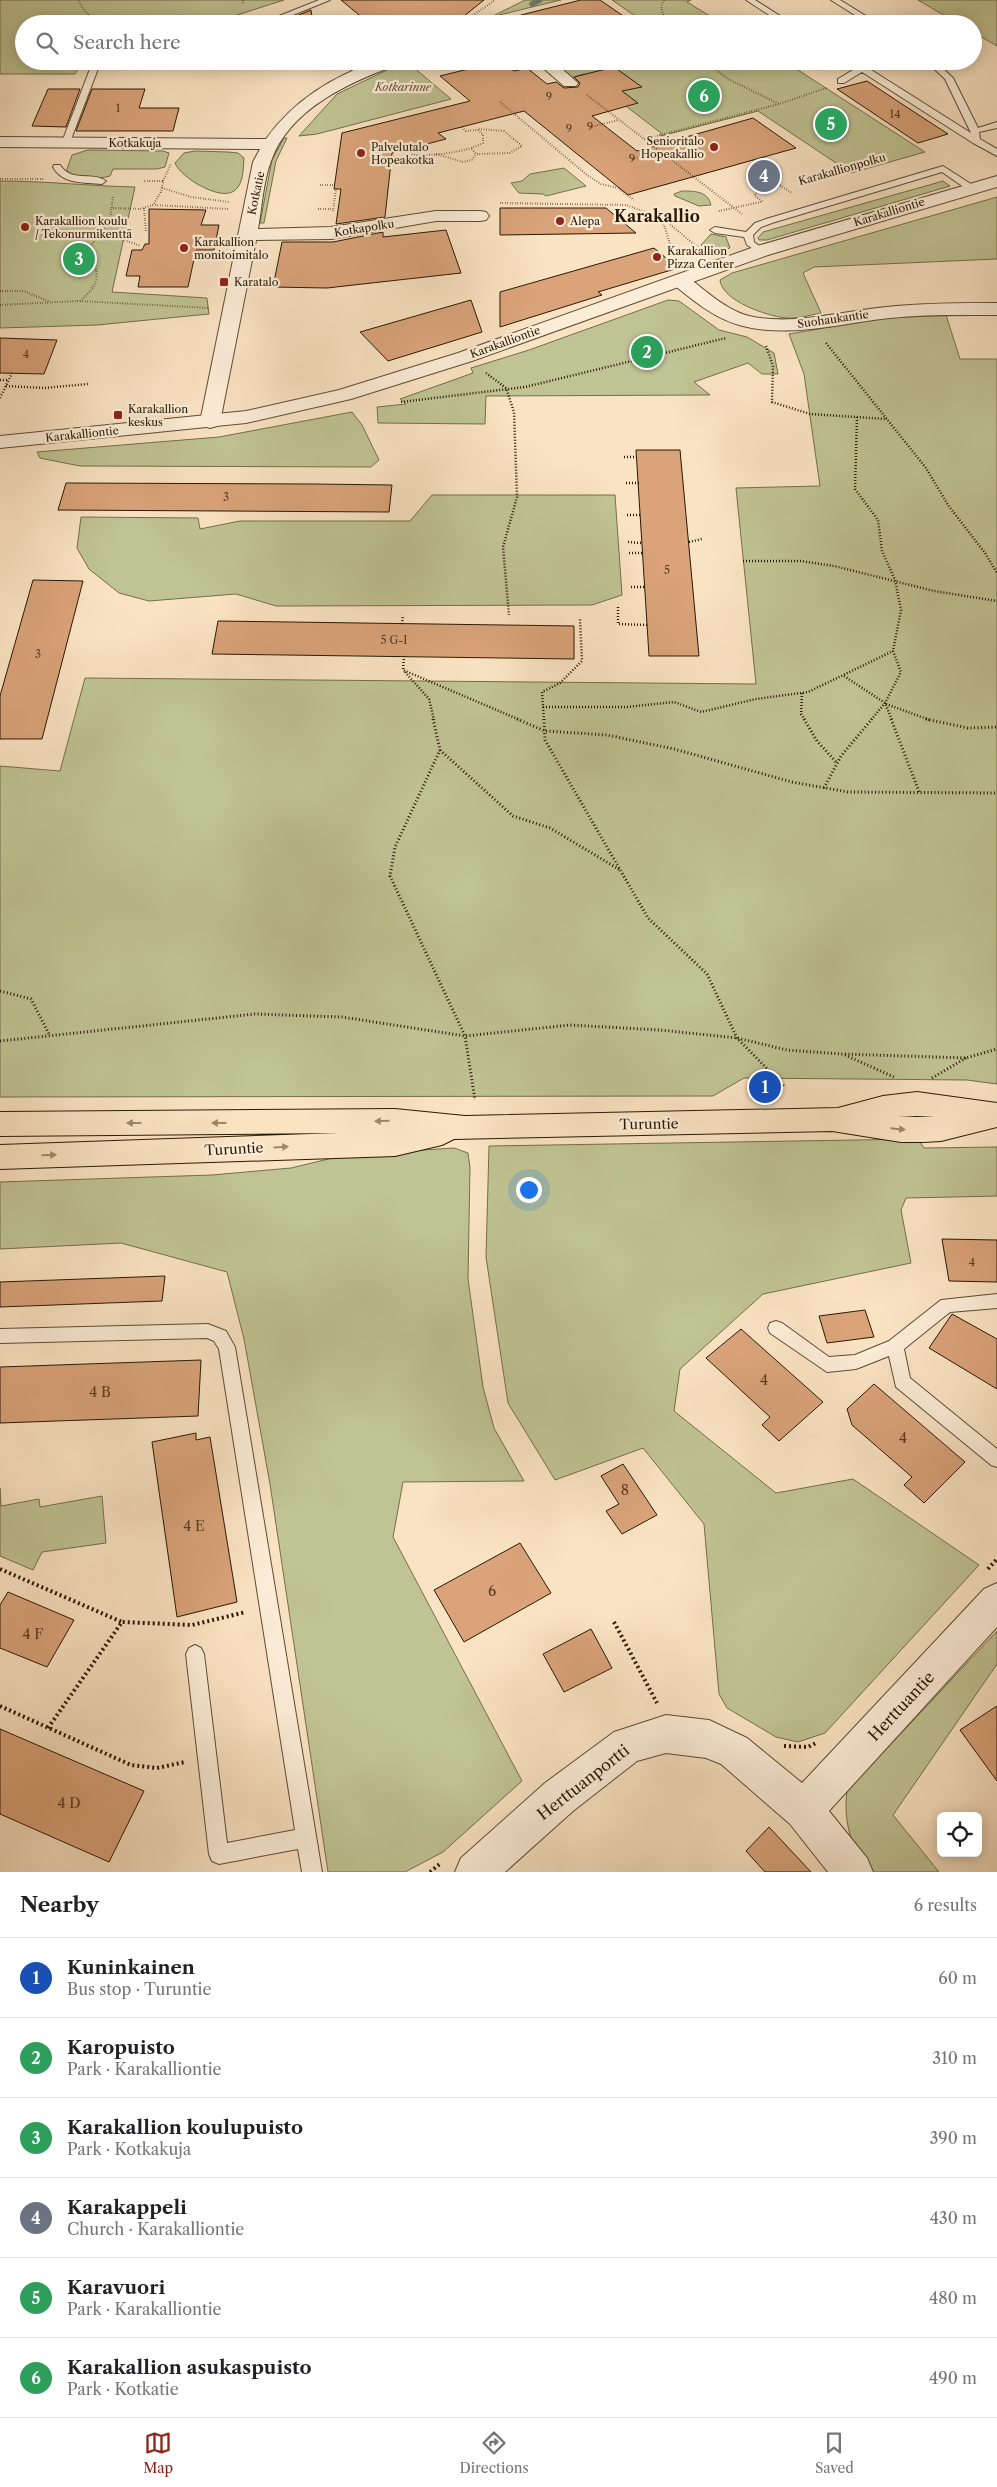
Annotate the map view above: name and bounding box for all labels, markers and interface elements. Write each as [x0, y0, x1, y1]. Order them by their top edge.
search box [15, 15, 982, 70]
icon: search [33, 29, 61, 57]
text: Search here [73, 31, 181, 54]
pin: 6 [688, 77, 720, 115]
park label: Kotkarinne [374, 80, 432, 94]
house number: 9 [546, 90, 552, 104]
house number: 1 [116, 101, 121, 115]
pin: 5 [815, 105, 847, 143]
house number: 14 [890, 107, 900, 121]
house number: 9 [587, 120, 593, 134]
house number: 9 [566, 122, 572, 136]
place label: Senioritalo Hopeakallio [641, 134, 704, 161]
street label: Kotkakuja [109, 136, 162, 150]
place label: Palvelutalo Hopeakotka [371, 140, 434, 167]
marker: Senioritalo Hopeakallio [708, 141, 720, 153]
marker: Palvelutalo Hopeakotka [355, 147, 367, 159]
street label: Karakallionpolku [797, 150, 887, 188]
house number: 9 [629, 152, 635, 166]
pin: 4 [748, 157, 780, 195]
street label: Kotkatie [245, 170, 267, 216]
street label: Karakalliontie [852, 195, 926, 229]
district label: Karakallio [614, 206, 700, 226]
place label: Karakallion koulu / Tekonurmikenttä [35, 214, 132, 241]
place label: Alepa [569, 214, 600, 228]
marker: Alepa [554, 215, 566, 227]
street label: Kotkapolku [333, 216, 395, 240]
marker: Karakallion koulu / Tekonurmikenttä [19, 221, 31, 233]
place label: Karakallion monitoimitalo [194, 235, 269, 262]
pin: 3 [63, 240, 95, 278]
marker: Karakallion monitoimitalo [178, 242, 190, 254]
place label: Karakallion Pizza Center [667, 244, 734, 271]
marker: Karakallion Pizza Center [651, 251, 663, 263]
place label: Karatalo [234, 275, 279, 289]
marker: Karatalo [218, 276, 230, 288]
street label: Suohaukantie [796, 307, 870, 331]
street label: Karakalliontie [468, 323, 542, 361]
pin: 2 [631, 333, 663, 371]
house number: 4 [23, 347, 29, 361]
place label: Karakallion keskus [128, 402, 188, 429]
marker: Karakallion keskus [112, 409, 124, 421]
street label: Karakalliontie [45, 423, 119, 445]
house number: 3 [223, 490, 229, 504]
house number: 5 [664, 563, 670, 577]
house number: 5 G-I [381, 633, 407, 647]
house number: 3 [35, 647, 41, 661]
pin: 1 [749, 1068, 781, 1106]
street label: Turuntie [619, 1114, 679, 1134]
one-way arrow [374, 1117, 390, 1125]
one-way arrow [126, 1119, 142, 1127]
one-way arrow [211, 1119, 227, 1127]
one-way arrow [890, 1125, 906, 1133]
street label: Turuntie [204, 1138, 264, 1160]
one-way arrow [273, 1143, 289, 1151]
one-way arrow [41, 1151, 57, 1159]
your location [516, 1177, 542, 1203]
house number: 4 [969, 1255, 975, 1269]
house number: 4 [760, 1371, 768, 1389]
house number: 4 B [89, 1383, 111, 1401]
house number: 4 [899, 1429, 907, 1447]
house number: 8 [621, 1481, 629, 1499]
house number: 4 E [183, 1517, 205, 1535]
house number: 6 [488, 1582, 496, 1600]
house number: 4 F [23, 1625, 43, 1643]
street label: Herttuantie [864, 1667, 938, 1745]
street label: Herttuanportti [533, 1740, 633, 1824]
house number: 4 D [57, 1794, 81, 1812]
map controls [937, 1812, 982, 1857]
button: locate [937, 1812, 982, 1857]
text: Nearby [20, 1892, 99, 1917]
text: 6 results [914, 1895, 977, 1915]
text: Kuninkainen [67, 1956, 195, 1979]
text: 1 [32, 1968, 40, 1988]
text: 60 m [938, 1968, 977, 1988]
text: Bus stop · Turuntie [67, 1979, 211, 1999]
text: Karopuisto [67, 2036, 175, 2059]
text: 2 [31, 2048, 41, 2068]
text: 310 m [932, 2048, 977, 2068]
text: Park · Karakalliontie [67, 2059, 222, 2079]
text: Karakallion koulupuisto [67, 2116, 303, 2139]
text: 3 [31, 2128, 41, 2148]
text: 390 m [930, 2128, 977, 2148]
text: Park · Kotkakuja [67, 2139, 191, 2159]
text: Karakappeli [67, 2196, 187, 2219]
text: 4 [31, 2208, 41, 2228]
text: 430 m [930, 2208, 977, 2228]
text: Church · Karakalliontie [67, 2219, 244, 2239]
text: Karavuori [67, 2276, 165, 2299]
text: 5 [32, 2288, 40, 2308]
text: 480 m [929, 2288, 977, 2308]
text: Park · Karakalliontie [67, 2299, 222, 2319]
text: Karakallion asukaspuisto [67, 2356, 312, 2379]
text: 6 [31, 2368, 41, 2388]
text: 490 m [929, 2368, 977, 2388]
text: Park · Kotkatie [67, 2379, 179, 2399]
tab: Map [143, 2429, 173, 2477]
tab: Directions [459, 2429, 529, 2477]
tab: Saved [815, 2429, 854, 2477]

